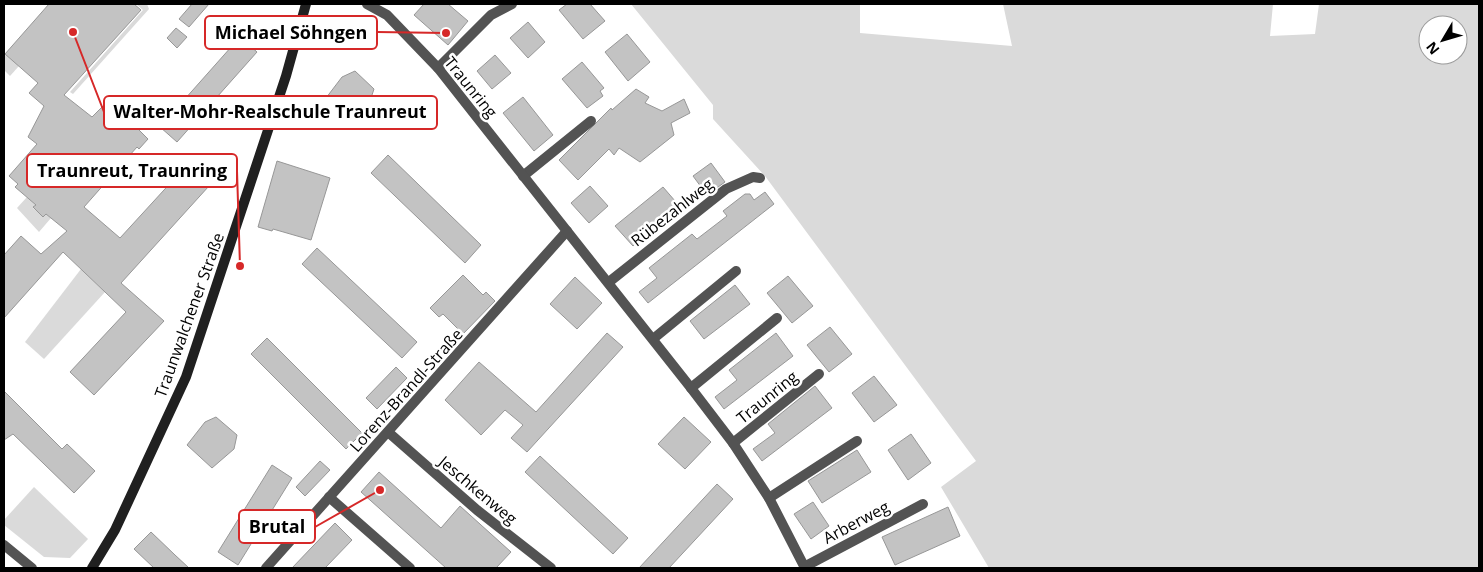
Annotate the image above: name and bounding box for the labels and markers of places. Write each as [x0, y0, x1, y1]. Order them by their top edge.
callout: Michael Söhngen [205, 16, 377, 49]
callout: Walter-Mohr-Realschule Traunreut [104, 96, 437, 129]
callout: Traunreut, Traunring [27, 154, 237, 187]
callout: Brutal [239, 510, 315, 543]

